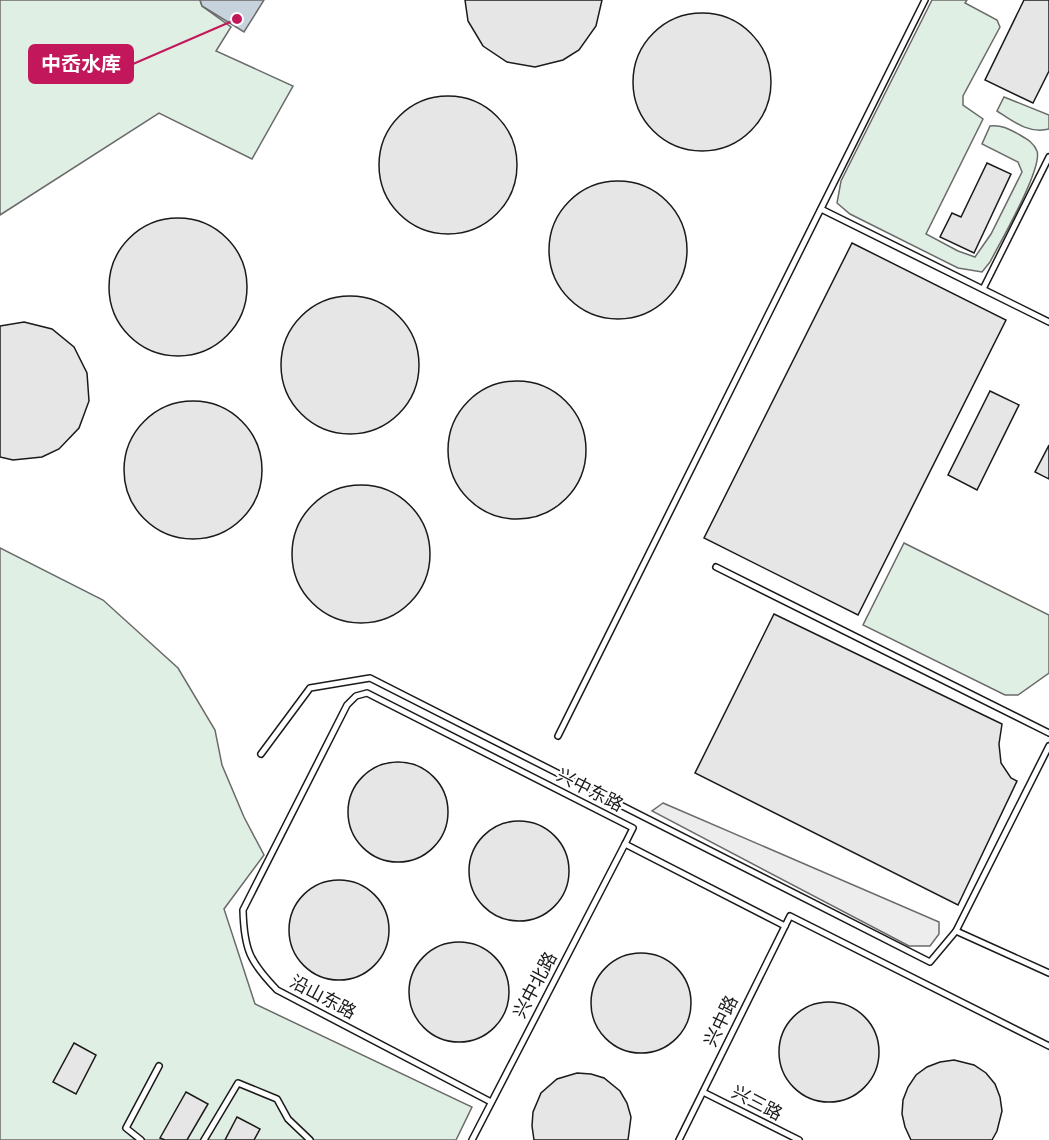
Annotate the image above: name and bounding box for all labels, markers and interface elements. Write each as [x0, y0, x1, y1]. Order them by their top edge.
callout: 中岙水库 [29, 45, 133, 83]
text: 中岙水库 [41, 52, 121, 76]
street label: 兴中东路 [553, 764, 627, 816]
street label: 兴中北路 [508, 948, 562, 1022]
street label: 沿山东路 [286, 970, 360, 1024]
street label: 兴中路 [699, 992, 743, 1050]
street label: 兴三路 [728, 1081, 786, 1125]

